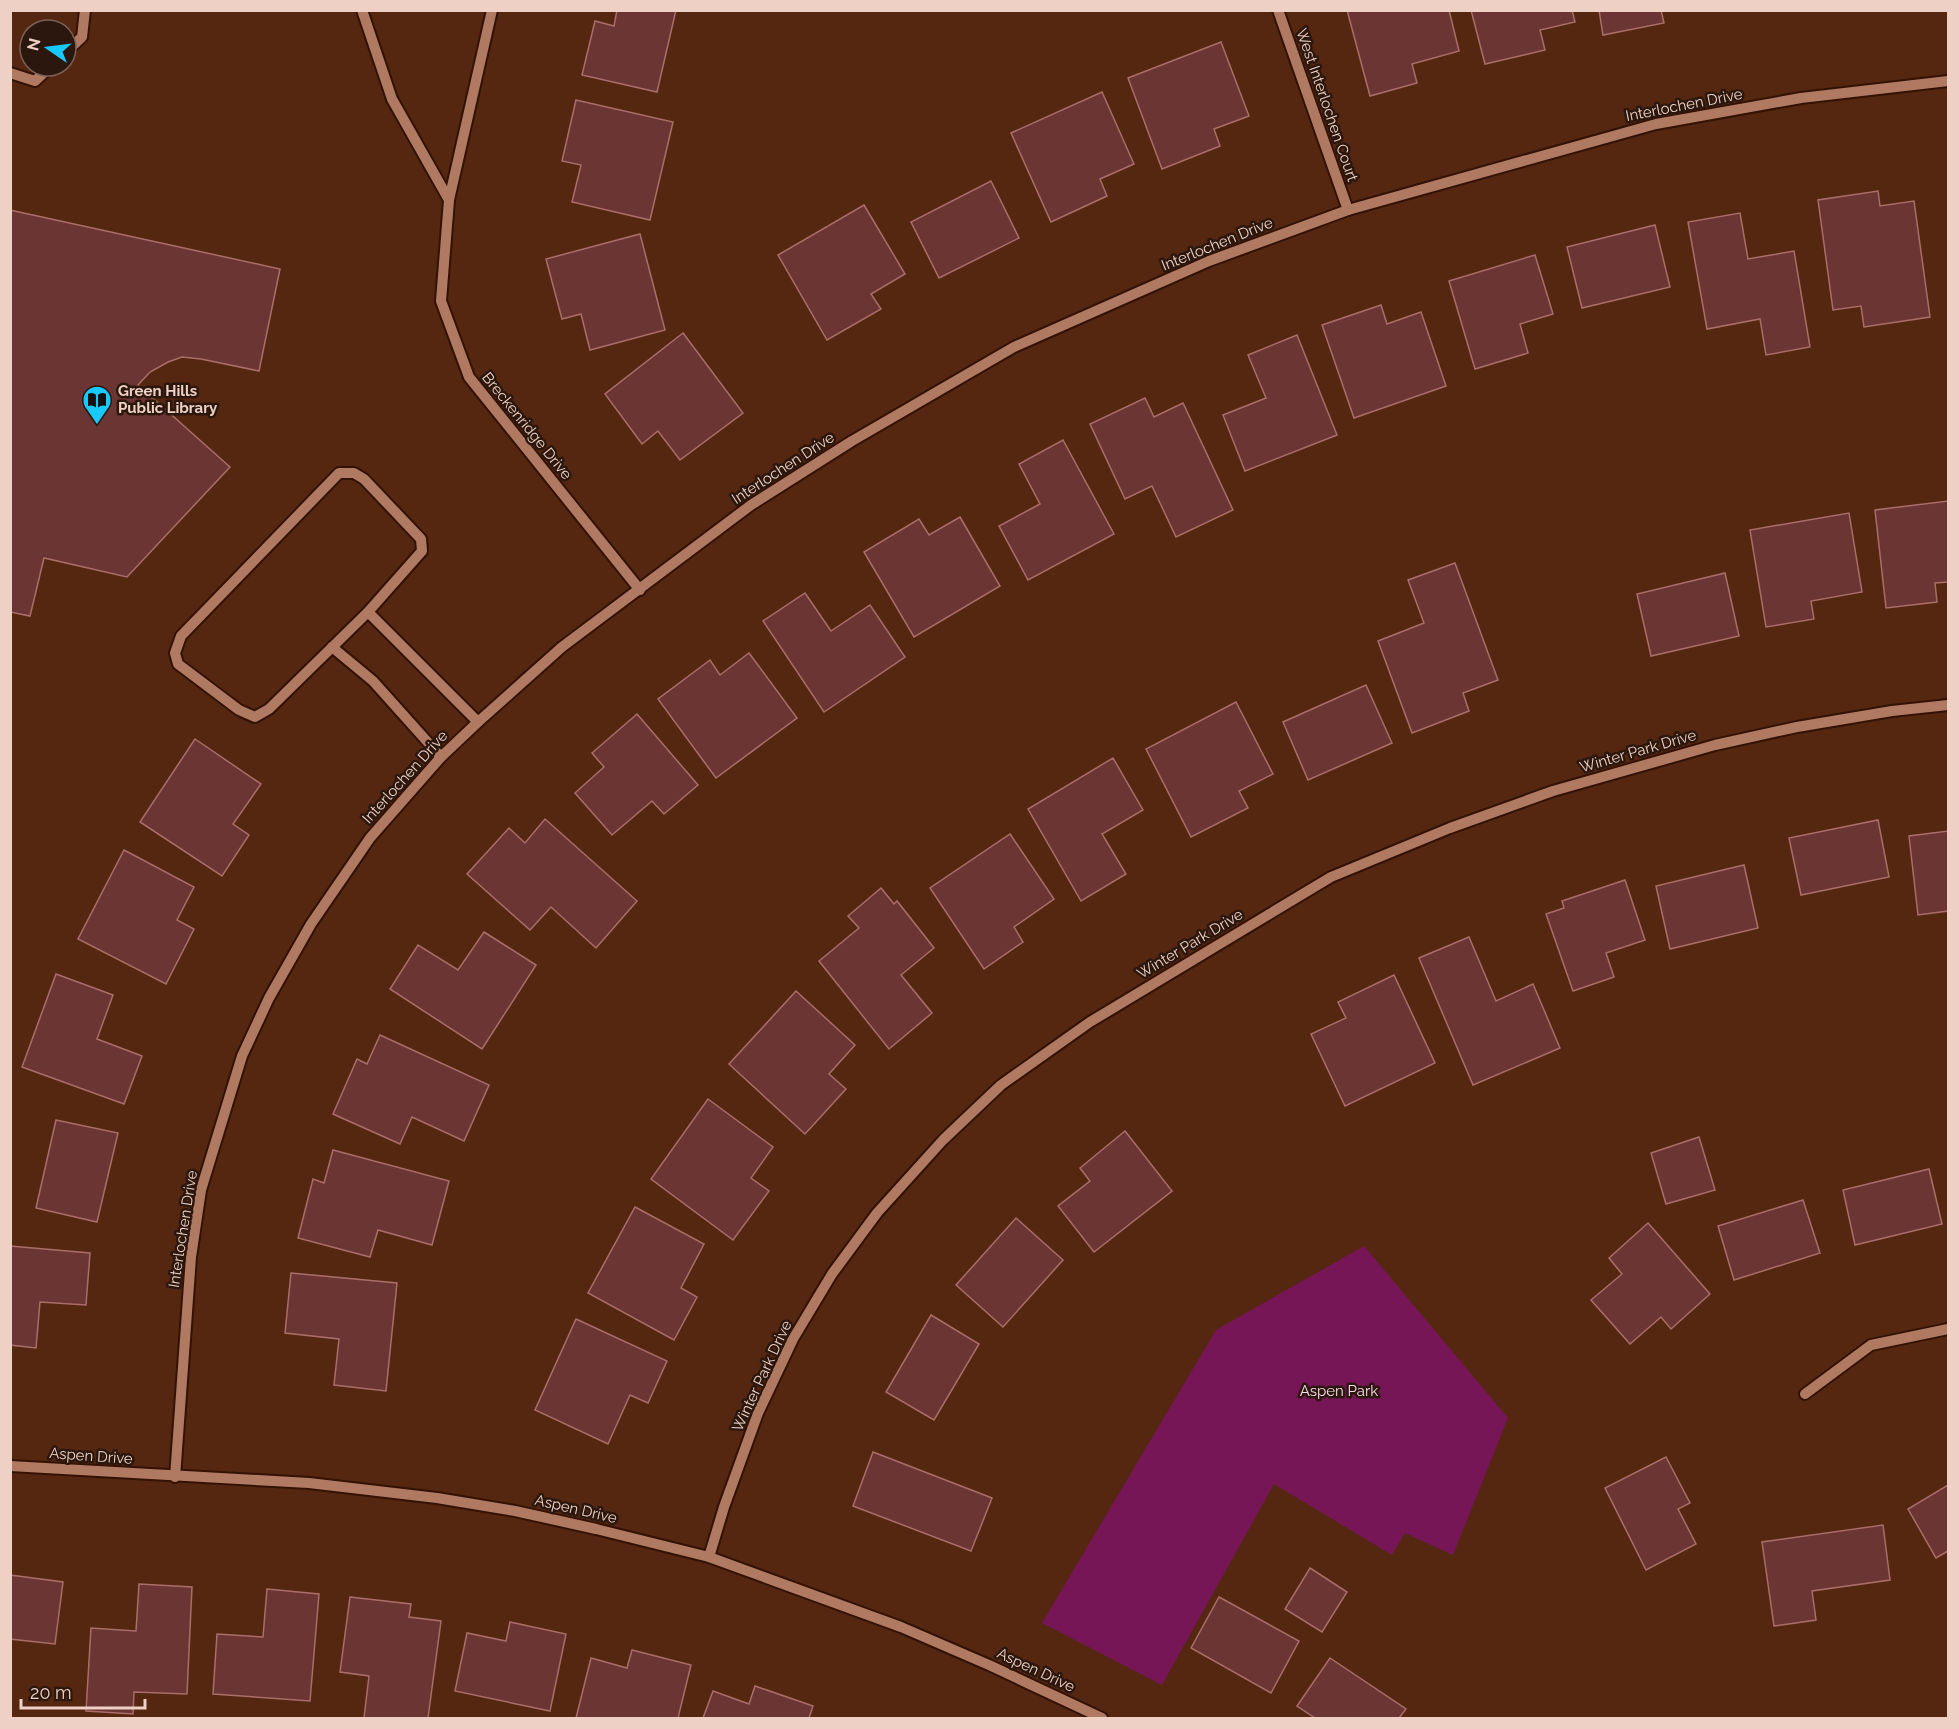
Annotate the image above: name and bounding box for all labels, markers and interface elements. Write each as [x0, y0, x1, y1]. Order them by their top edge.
north arrow [18, 18, 78, 78]
street label: West Interlochen Court [1292, 26, 1362, 184]
text: N [23, 36, 45, 53]
street label: Interlochen Drive [1624, 85, 1744, 125]
street label: Interlochen Drive [1159, 213, 1275, 275]
street label: Breckenridge Drive [478, 369, 576, 483]
place label: Green Hills Public Library [118, 382, 218, 417]
library icon: Green Hills Public Library [81, 384, 113, 426]
street label: Interlochen Drive [728, 428, 838, 508]
street label: Winter Park Drive [1578, 726, 1698, 776]
street label: Interlochen Drive [359, 727, 451, 827]
street label: Winter Park Drive [1134, 905, 1246, 983]
street label: Interlochen Drive [165, 1169, 201, 1289]
street label: Winter Park Drive [728, 1318, 796, 1434]
park label: Aspen Park [1300, 1382, 1378, 1400]
street label: Aspen Drive [49, 1444, 134, 1468]
street label: Aspen Drive [533, 1491, 619, 1527]
street label: Aspen Drive [994, 1644, 1078, 1696]
scale bar [21, 1672, 146, 1710]
text: 20 m [30, 1682, 72, 1703]

